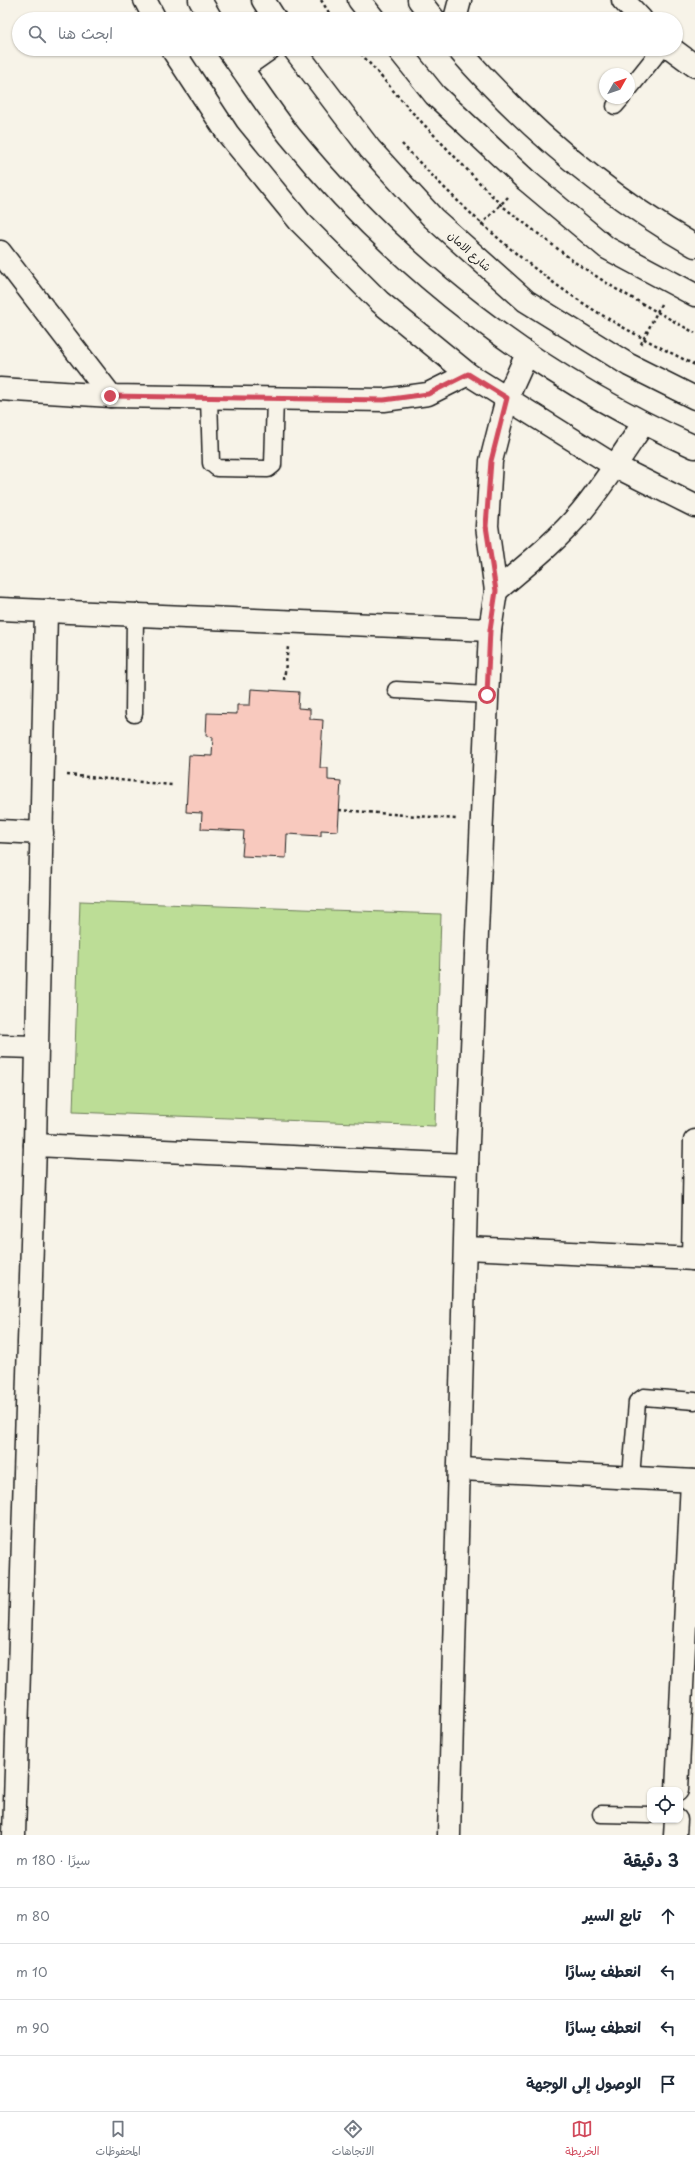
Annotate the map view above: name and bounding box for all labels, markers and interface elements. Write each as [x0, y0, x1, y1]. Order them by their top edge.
search box [12, 12, 683, 56]
text: ابحث هنا [58, 21, 113, 44]
icon: search [26, 23, 48, 45]
north arrow [599, 68, 635, 104]
street label: شارع الامان [444, 227, 495, 276]
route end [101, 387, 119, 405]
route start [478, 686, 496, 704]
map controls [647, 1787, 683, 1823]
button: locate [647, 1787, 683, 1823]
text: 3 دقيقة [623, 1847, 679, 1873]
text: سيرًا · 180 m [16, 1850, 90, 1869]
text: تابع السير [583, 1903, 641, 1926]
icon: ahead [657, 1905, 679, 1927]
text: 80 m [16, 1906, 50, 1925]
text: انعطف يسارًا [565, 1959, 641, 1982]
icon: left [657, 1961, 679, 1983]
text: 10 m [16, 1962, 47, 1981]
text: انعطف يسارًا [565, 2015, 641, 2038]
icon: left [657, 2017, 679, 2039]
text: 90 m [16, 2018, 49, 2037]
text: الوصول إلى الوجهة [526, 2071, 641, 2094]
icon: arrive [657, 2073, 679, 2095]
tab: المحفوظات [96, 2118, 141, 2161]
tab: الاتجاهات [332, 2118, 374, 2161]
tab: الخريطة [565, 2118, 600, 2161]

